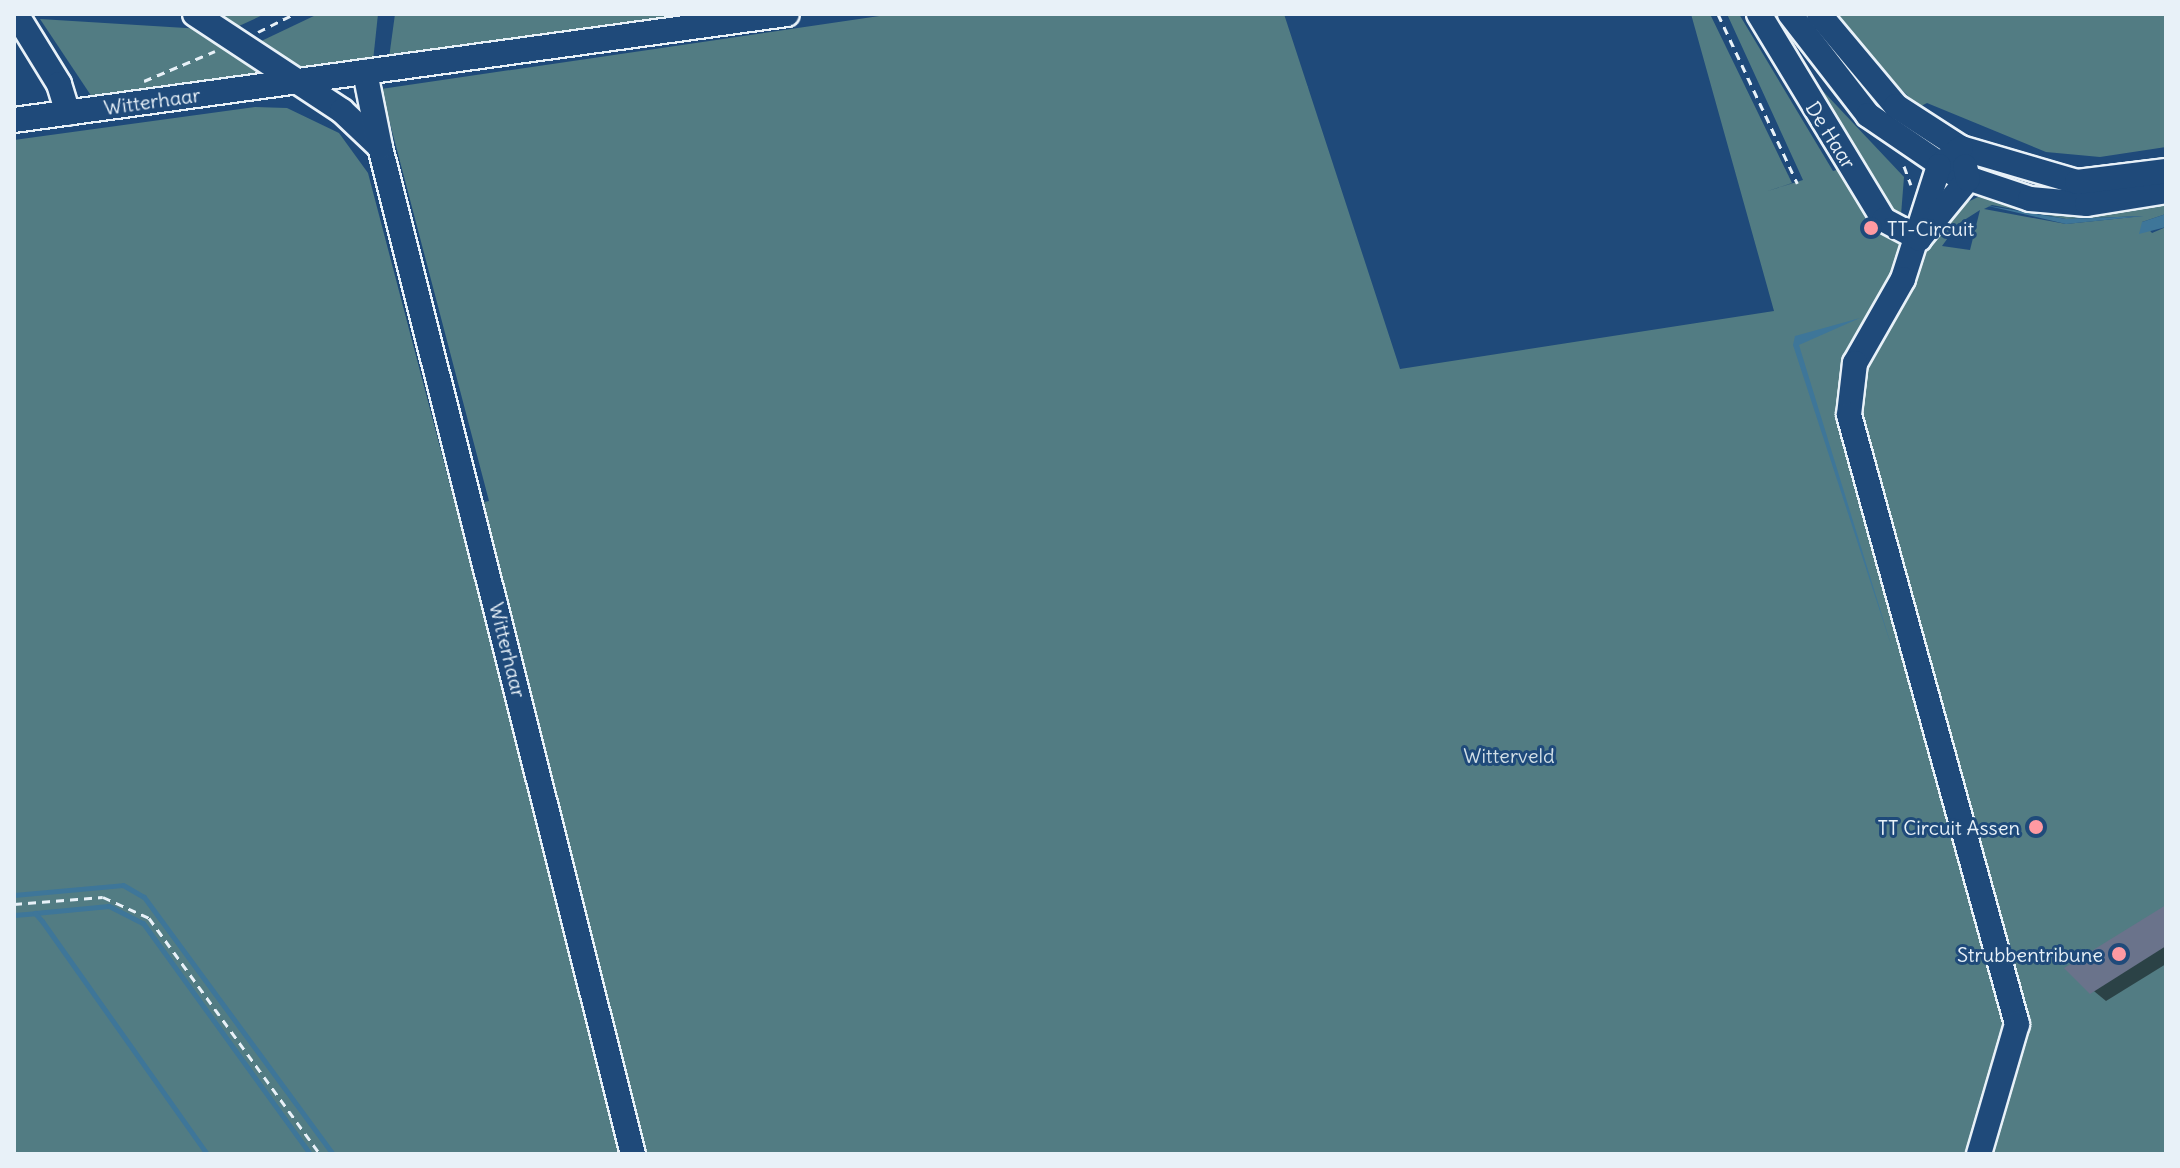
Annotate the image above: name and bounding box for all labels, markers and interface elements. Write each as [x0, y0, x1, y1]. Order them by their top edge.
street label: Witterhaar [102, 82, 202, 120]
street label: De Haar [1801, 97, 1861, 173]
place label: TT-Circuit [1887, 216, 1974, 240]
marker: TT-Circuit [1862, 219, 1880, 237]
street label: Witterhaar [485, 600, 531, 700]
park label: Witterveld [1463, 743, 1555, 767]
place label: TT Circuit Assen [1877, 815, 2020, 839]
marker: TT Circuit Assen [2027, 818, 2045, 836]
place label: Strubbentribune [1957, 942, 2103, 966]
marker: Strubbentribune [2110, 945, 2128, 963]

